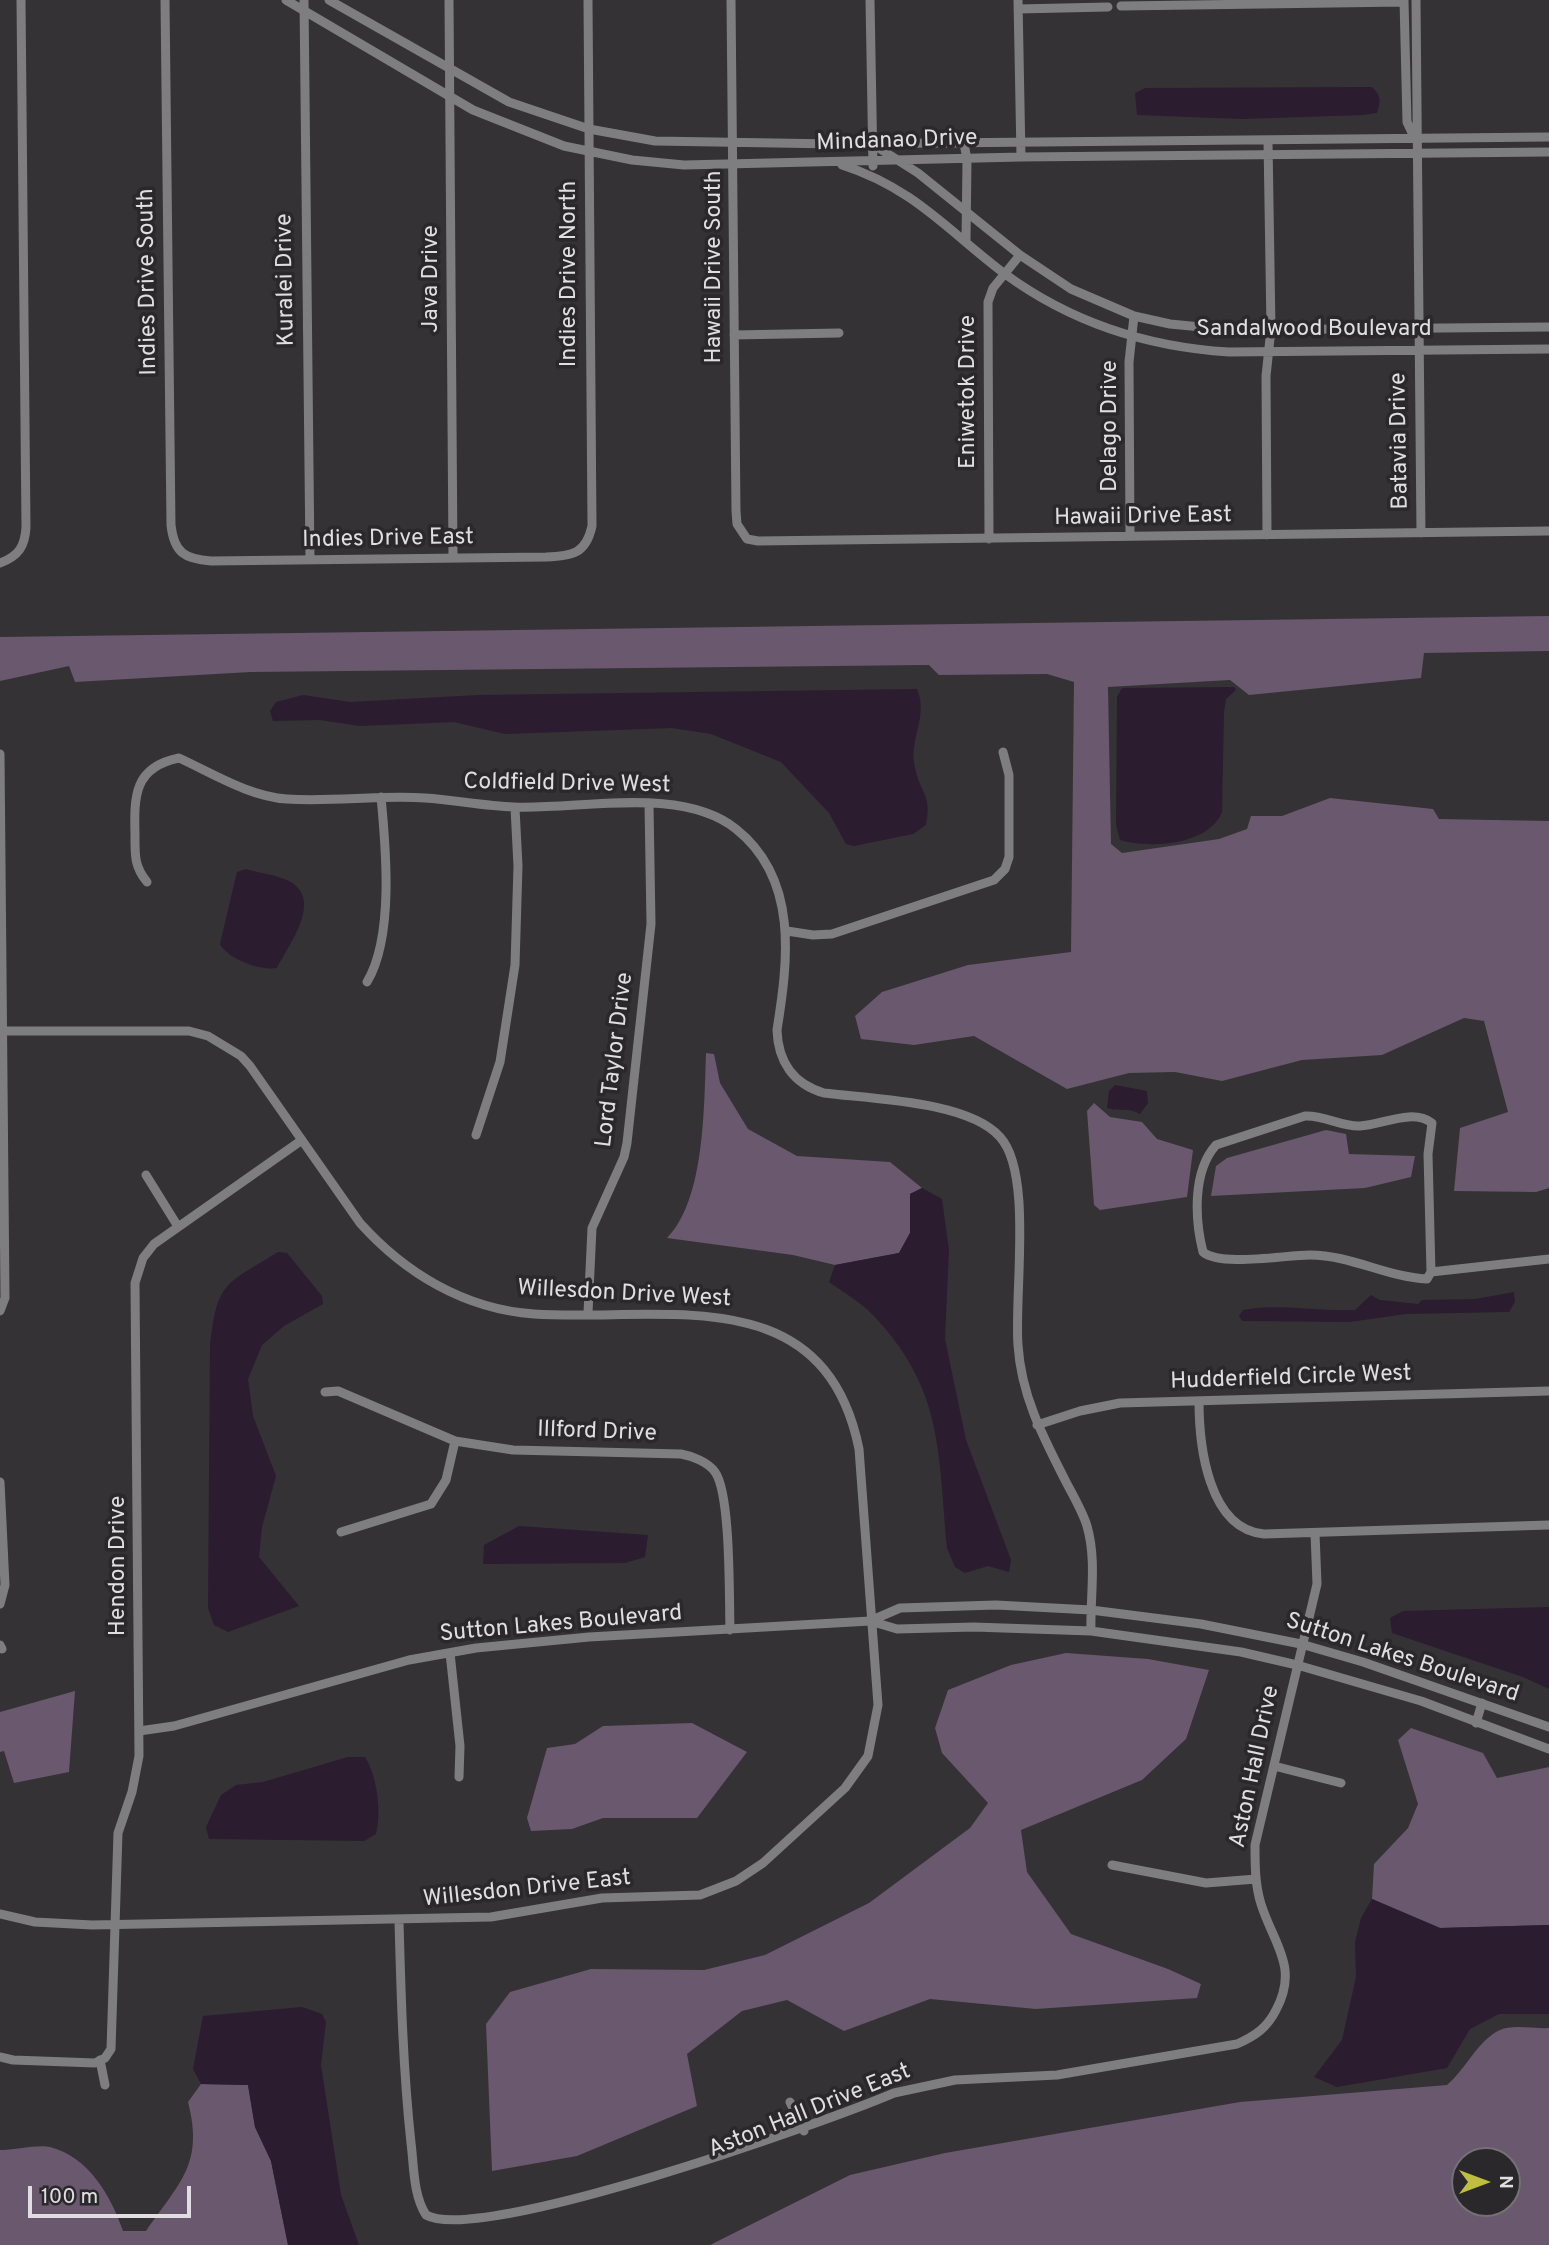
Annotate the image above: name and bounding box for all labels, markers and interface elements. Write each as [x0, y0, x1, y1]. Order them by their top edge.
street label: Mindanao Drive [816, 125, 978, 159]
street label: Hawaii Drive South [701, 171, 729, 363]
street label: Indies Drive North [556, 181, 584, 367]
street label: Indies Drive South [134, 188, 164, 376]
street label: Kuralei Drive [272, 213, 302, 347]
street label: Java Drive [418, 225, 446, 333]
street label: Eniwetok Drive [955, 315, 983, 469]
street label: Sandalwood Boulevard [1196, 316, 1432, 344]
street label: Delago Drive [1097, 360, 1125, 492]
street label: Batavia Drive [1386, 372, 1416, 510]
street label: Hawaii Drive East [1054, 503, 1232, 533]
street label: Indies Drive East [302, 525, 474, 555]
street label: Coldfield Drive West [463, 769, 671, 801]
street label: Lord Taylor Drive [592, 971, 640, 1149]
street label: Willesdon Drive West [516, 1276, 732, 1314]
street label: Hudderfield Circle West [1170, 1361, 1412, 1397]
street label: Illford Drive [537, 1417, 657, 1449]
street label: Hendon Drive [105, 1496, 133, 1636]
street label: Sutton Lakes Boulevard [439, 1601, 683, 1649]
street label: Sutton Lakes Boulevard [1282, 1608, 1522, 1710]
street label: Aston Hall Drive [1225, 1683, 1287, 1851]
street label: Willesdon Drive East [422, 1865, 632, 1915]
street label: Aston Hall Drive East [705, 2059, 915, 2165]
north arrow [1451, 2147, 1521, 2217]
scale bar [32, 2172, 194, 2216]
text: N [1493, 2175, 1517, 2189]
text: 100 m [41, 2184, 98, 2211]

